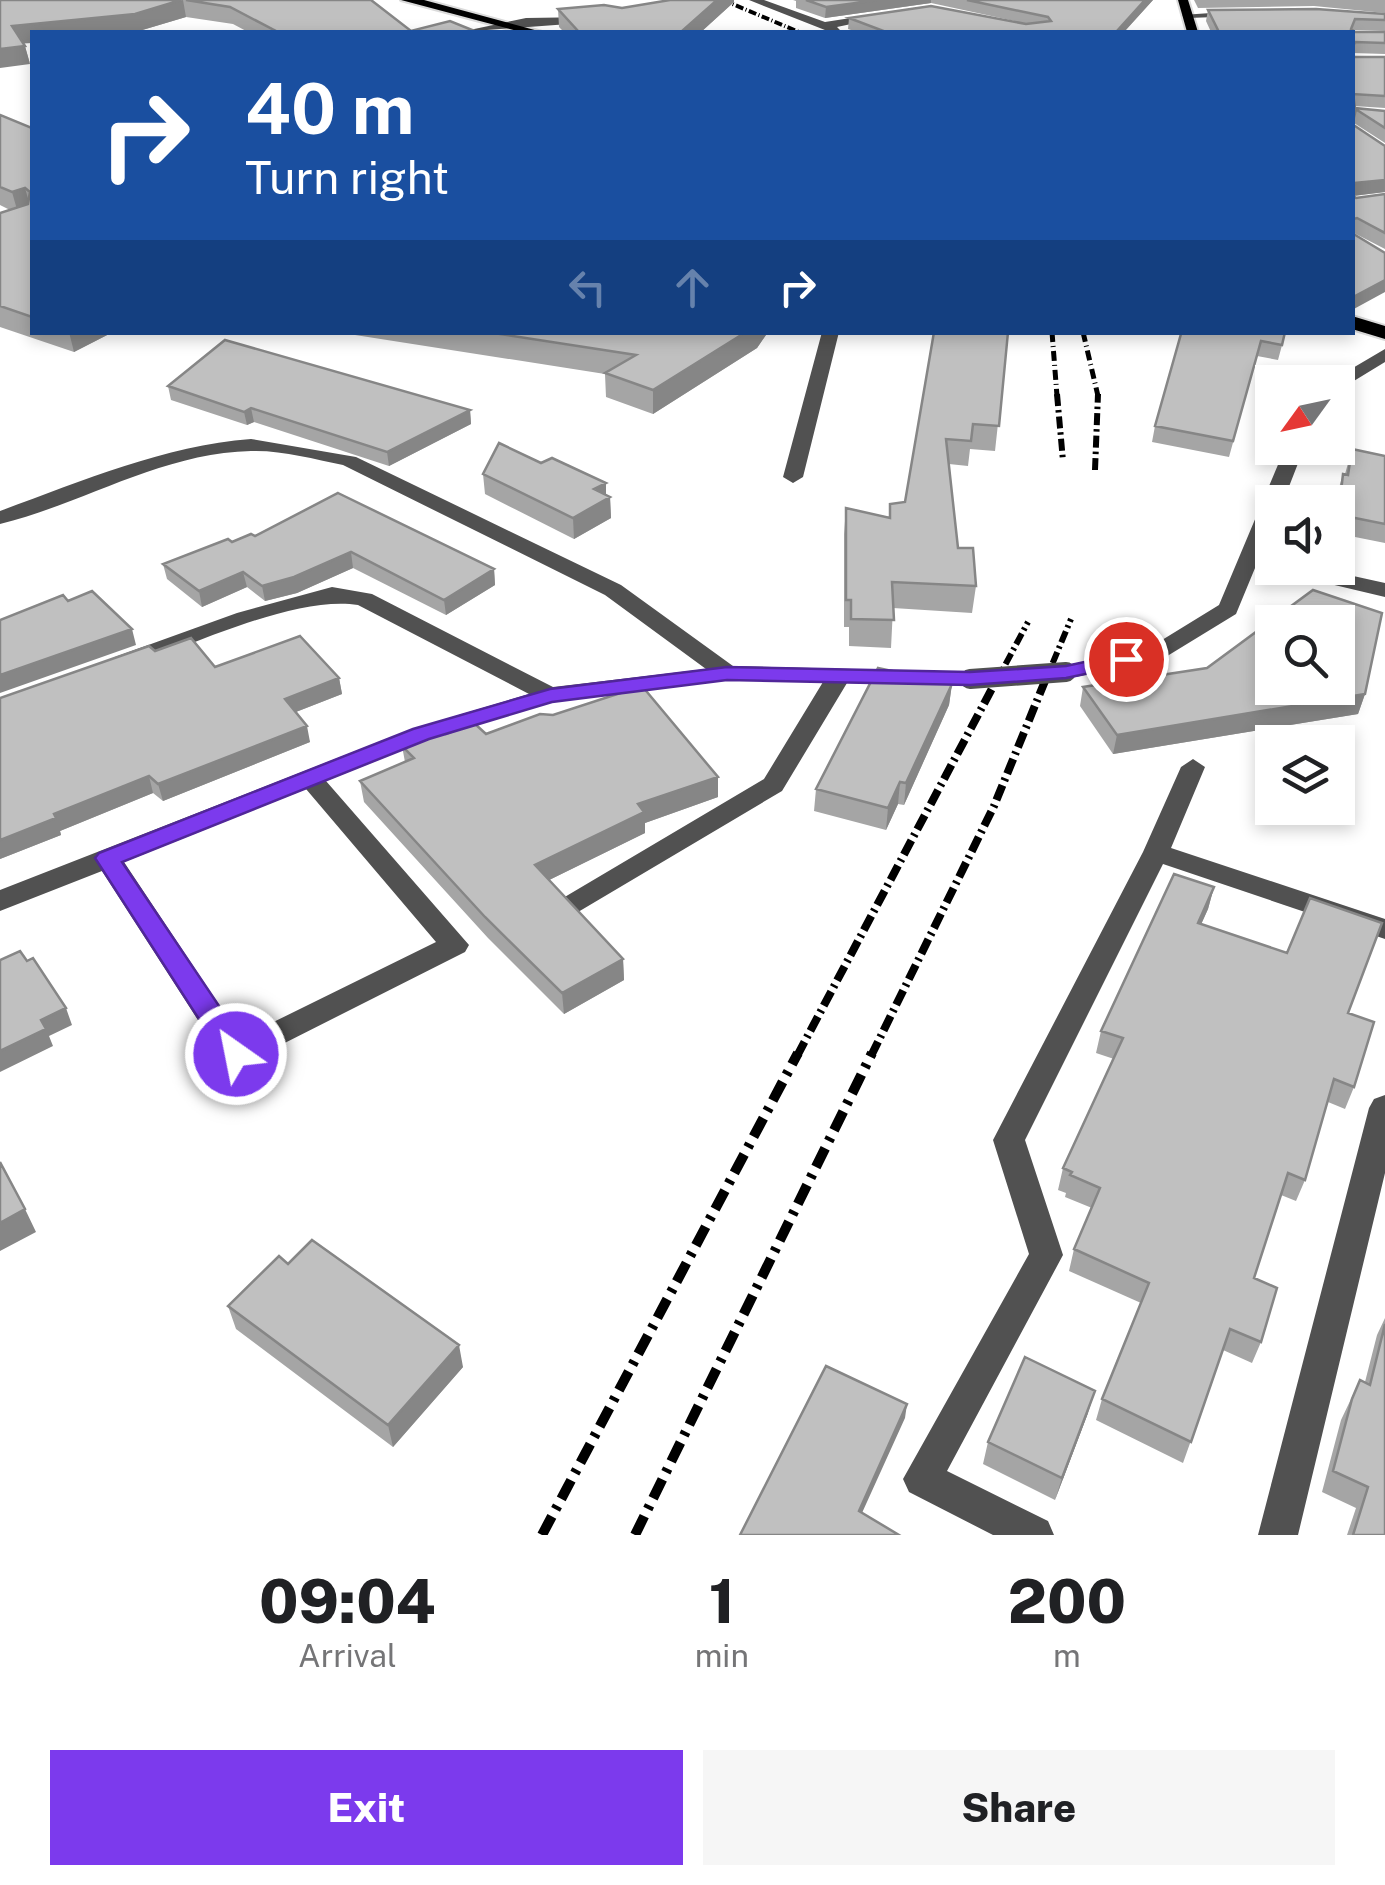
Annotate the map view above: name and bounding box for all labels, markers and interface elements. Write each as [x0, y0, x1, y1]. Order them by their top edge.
text: 40 m [245, 67, 415, 150]
icon: right [80, 70, 210, 200]
text: Turn right [245, 151, 449, 204]
icon: left [560, 260, 615, 315]
icon: ahead [665, 260, 720, 315]
icon: right [770, 260, 825, 315]
north arrow [1255, 365, 1355, 465]
map controls [1255, 365, 1355, 825]
button: sound [1255, 485, 1355, 585]
button: search [1255, 605, 1355, 705]
pin [1084, 617, 1169, 702]
icon: arrive [1099, 632, 1154, 687]
button: layers [1255, 725, 1355, 825]
position arrow [184, 1002, 288, 1106]
text: 09:04 [259, 1566, 436, 1637]
text: 1 [709, 1566, 735, 1637]
text: 200 [1008, 1566, 1126, 1637]
text: Arrival [298, 1637, 397, 1674]
text: min [695, 1637, 749, 1674]
text: m [1053, 1637, 1081, 1674]
button: Exit [50, 1750, 683, 1865]
button: Share [703, 1750, 1335, 1865]

